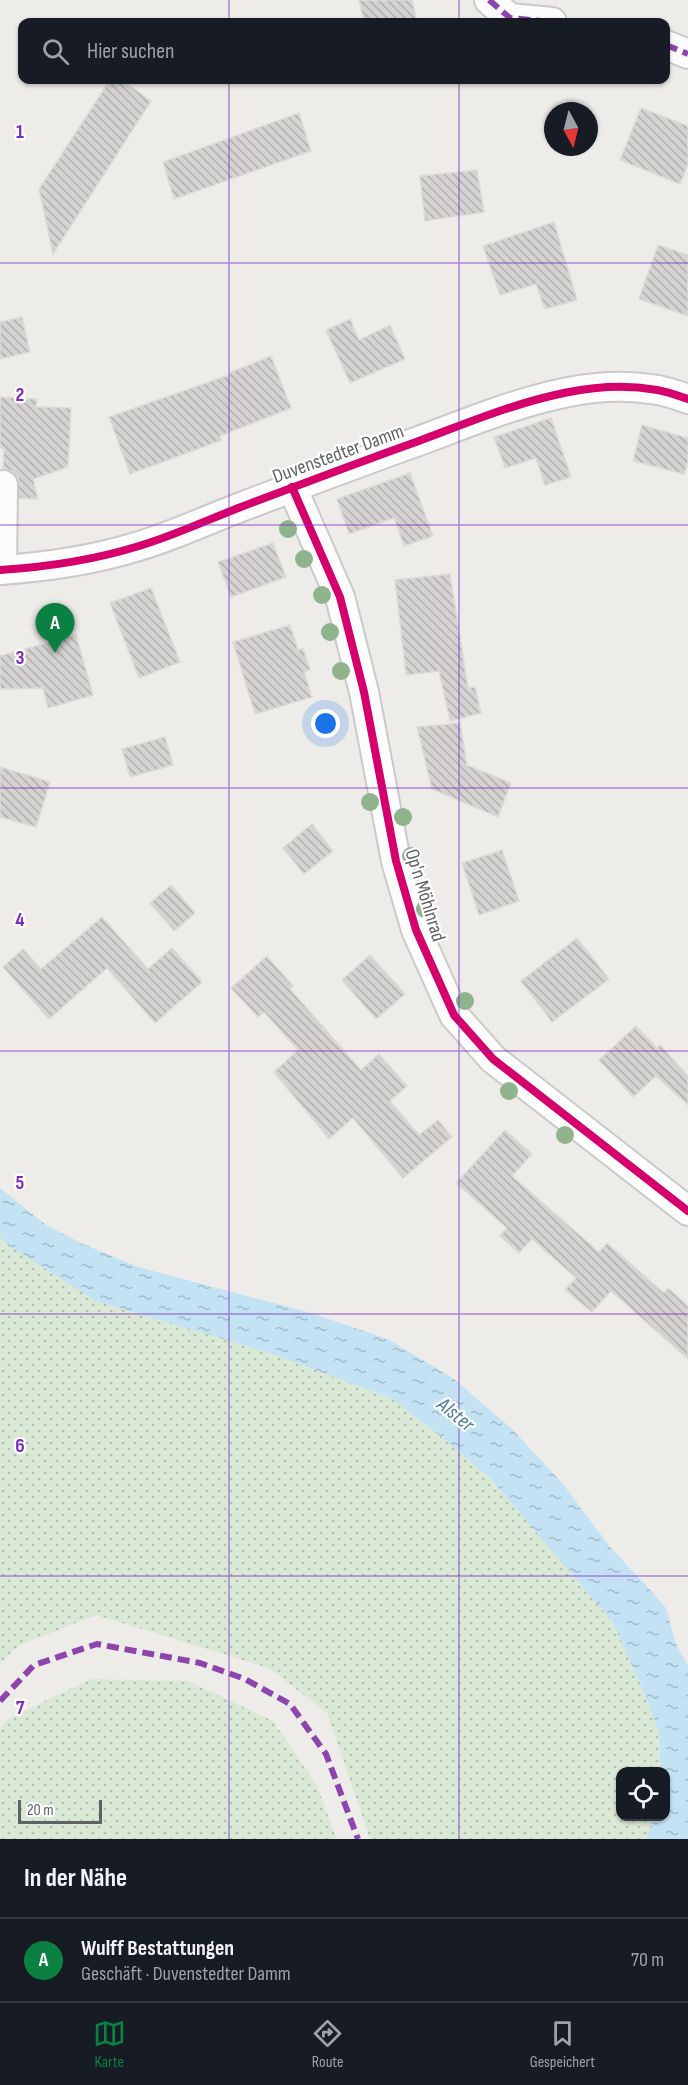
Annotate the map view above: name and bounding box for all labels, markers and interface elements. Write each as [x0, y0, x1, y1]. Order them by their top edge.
search box [18, 18, 670, 84]
icon: search [39, 35, 72, 68]
text: Hier suchen [87, 38, 175, 65]
north arrow [544, 102, 598, 156]
text: 1 [16, 120, 24, 144]
text: 2 [16, 383, 24, 407]
street label: Duvenstedter Damm [269, 419, 407, 489]
pin: A [36, 604, 74, 653]
text: 3 [16, 646, 25, 670]
your location [311, 709, 340, 738]
street label: Op'n Möhlnrad [400, 846, 450, 944]
text: 4 [15, 908, 25, 932]
text: 5 [16, 1171, 25, 1195]
water label: Alster [431, 1391, 480, 1438]
text: 6 [15, 1434, 25, 1458]
text: 7 [16, 1696, 25, 1720]
map controls [616, 1767, 670, 1821]
button: locate [616, 1767, 670, 1821]
scale bar [18, 1797, 102, 1824]
text: 20 m [27, 1801, 54, 1820]
text: In der Nähe [24, 1863, 127, 1894]
text: Wulff Bestattungen [81, 1935, 234, 1962]
text: A [39, 1948, 48, 1972]
text: 70 m [631, 1948, 664, 1972]
text: Geschäft · Duvenstedter Damm [81, 1962, 291, 1986]
tab: Karte [93, 2017, 126, 2072]
tab: Route [311, 2017, 344, 2072]
tab: Gespeichert [530, 2017, 595, 2072]

